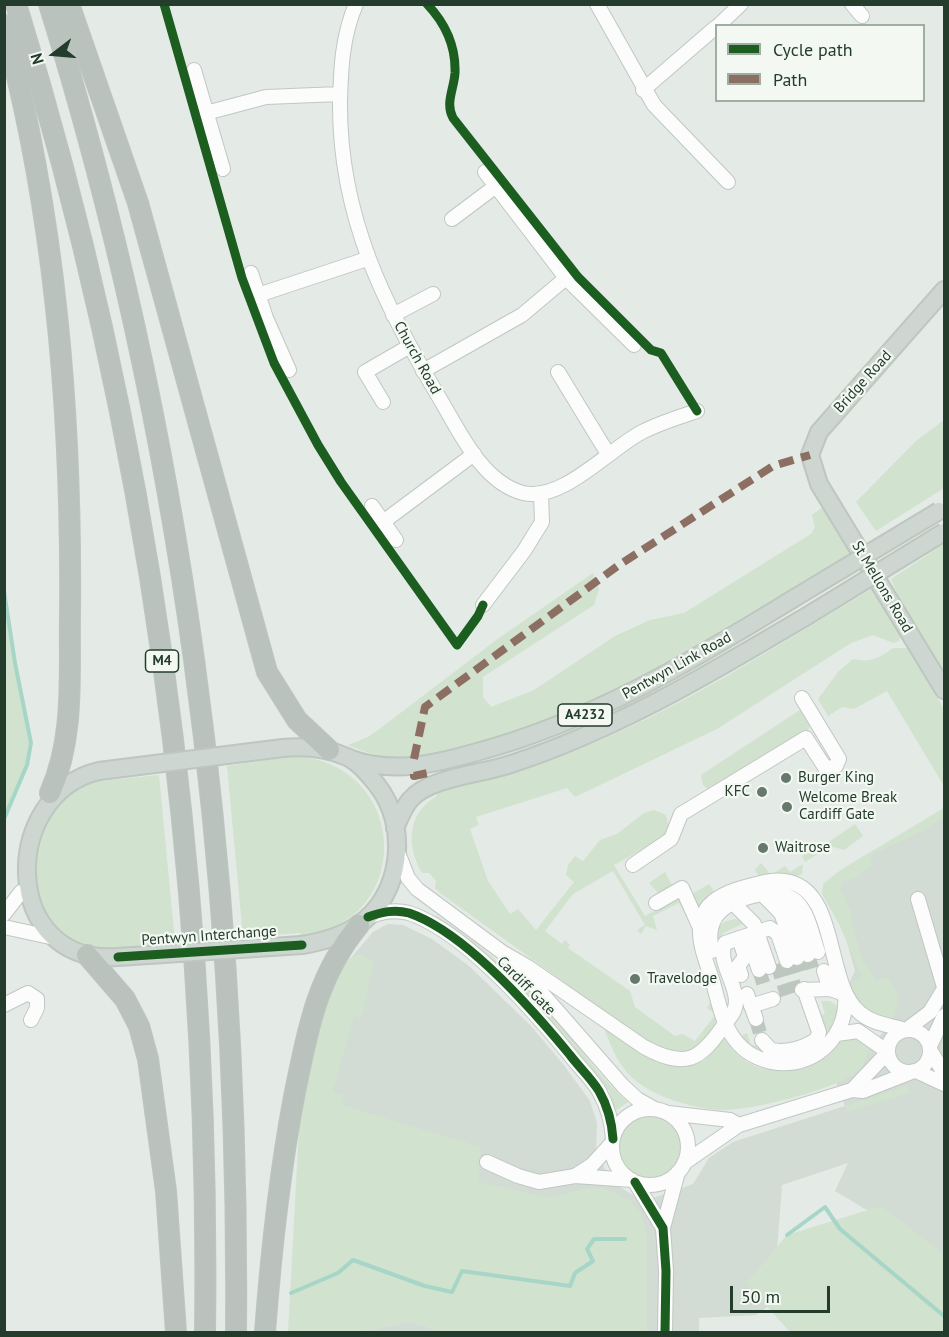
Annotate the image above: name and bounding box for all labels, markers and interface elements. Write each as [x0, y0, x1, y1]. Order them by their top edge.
north arrow [24, 24, 84, 84]
legend [715, 24, 925, 102]
text: Cycle path [773, 38, 853, 61]
text: N [26, 51, 48, 67]
text: Path [773, 68, 807, 91]
street label: Church Road [390, 318, 444, 398]
street label: Bridge Road [830, 347, 896, 417]
street label: St Mellons Road [848, 538, 916, 636]
street label: Pentwyn Link Road [619, 629, 735, 703]
road number: M4 [146, 650, 178, 672]
road number: A4232 [558, 704, 612, 726]
place label: Burger King [798, 769, 874, 787]
marker: Burger King [779, 771, 793, 785]
place label: KFC [725, 783, 750, 801]
marker: KFC [755, 785, 769, 799]
place label: Welcome Break Cardiff Gate [799, 789, 897, 824]
marker: Welcome Break Cardiff Gate [780, 800, 794, 814]
place label: Waitrose [775, 839, 830, 857]
marker: Waitrose [756, 841, 770, 855]
street label: Pentwyn Interchange [141, 922, 277, 950]
street label: Cardiff Gate [493, 953, 559, 1019]
place label: Travelodge [647, 970, 717, 988]
marker: Travelodge [628, 972, 642, 986]
scale bar [733, 1274, 834, 1312]
text: 50 m [741, 1285, 780, 1308]

